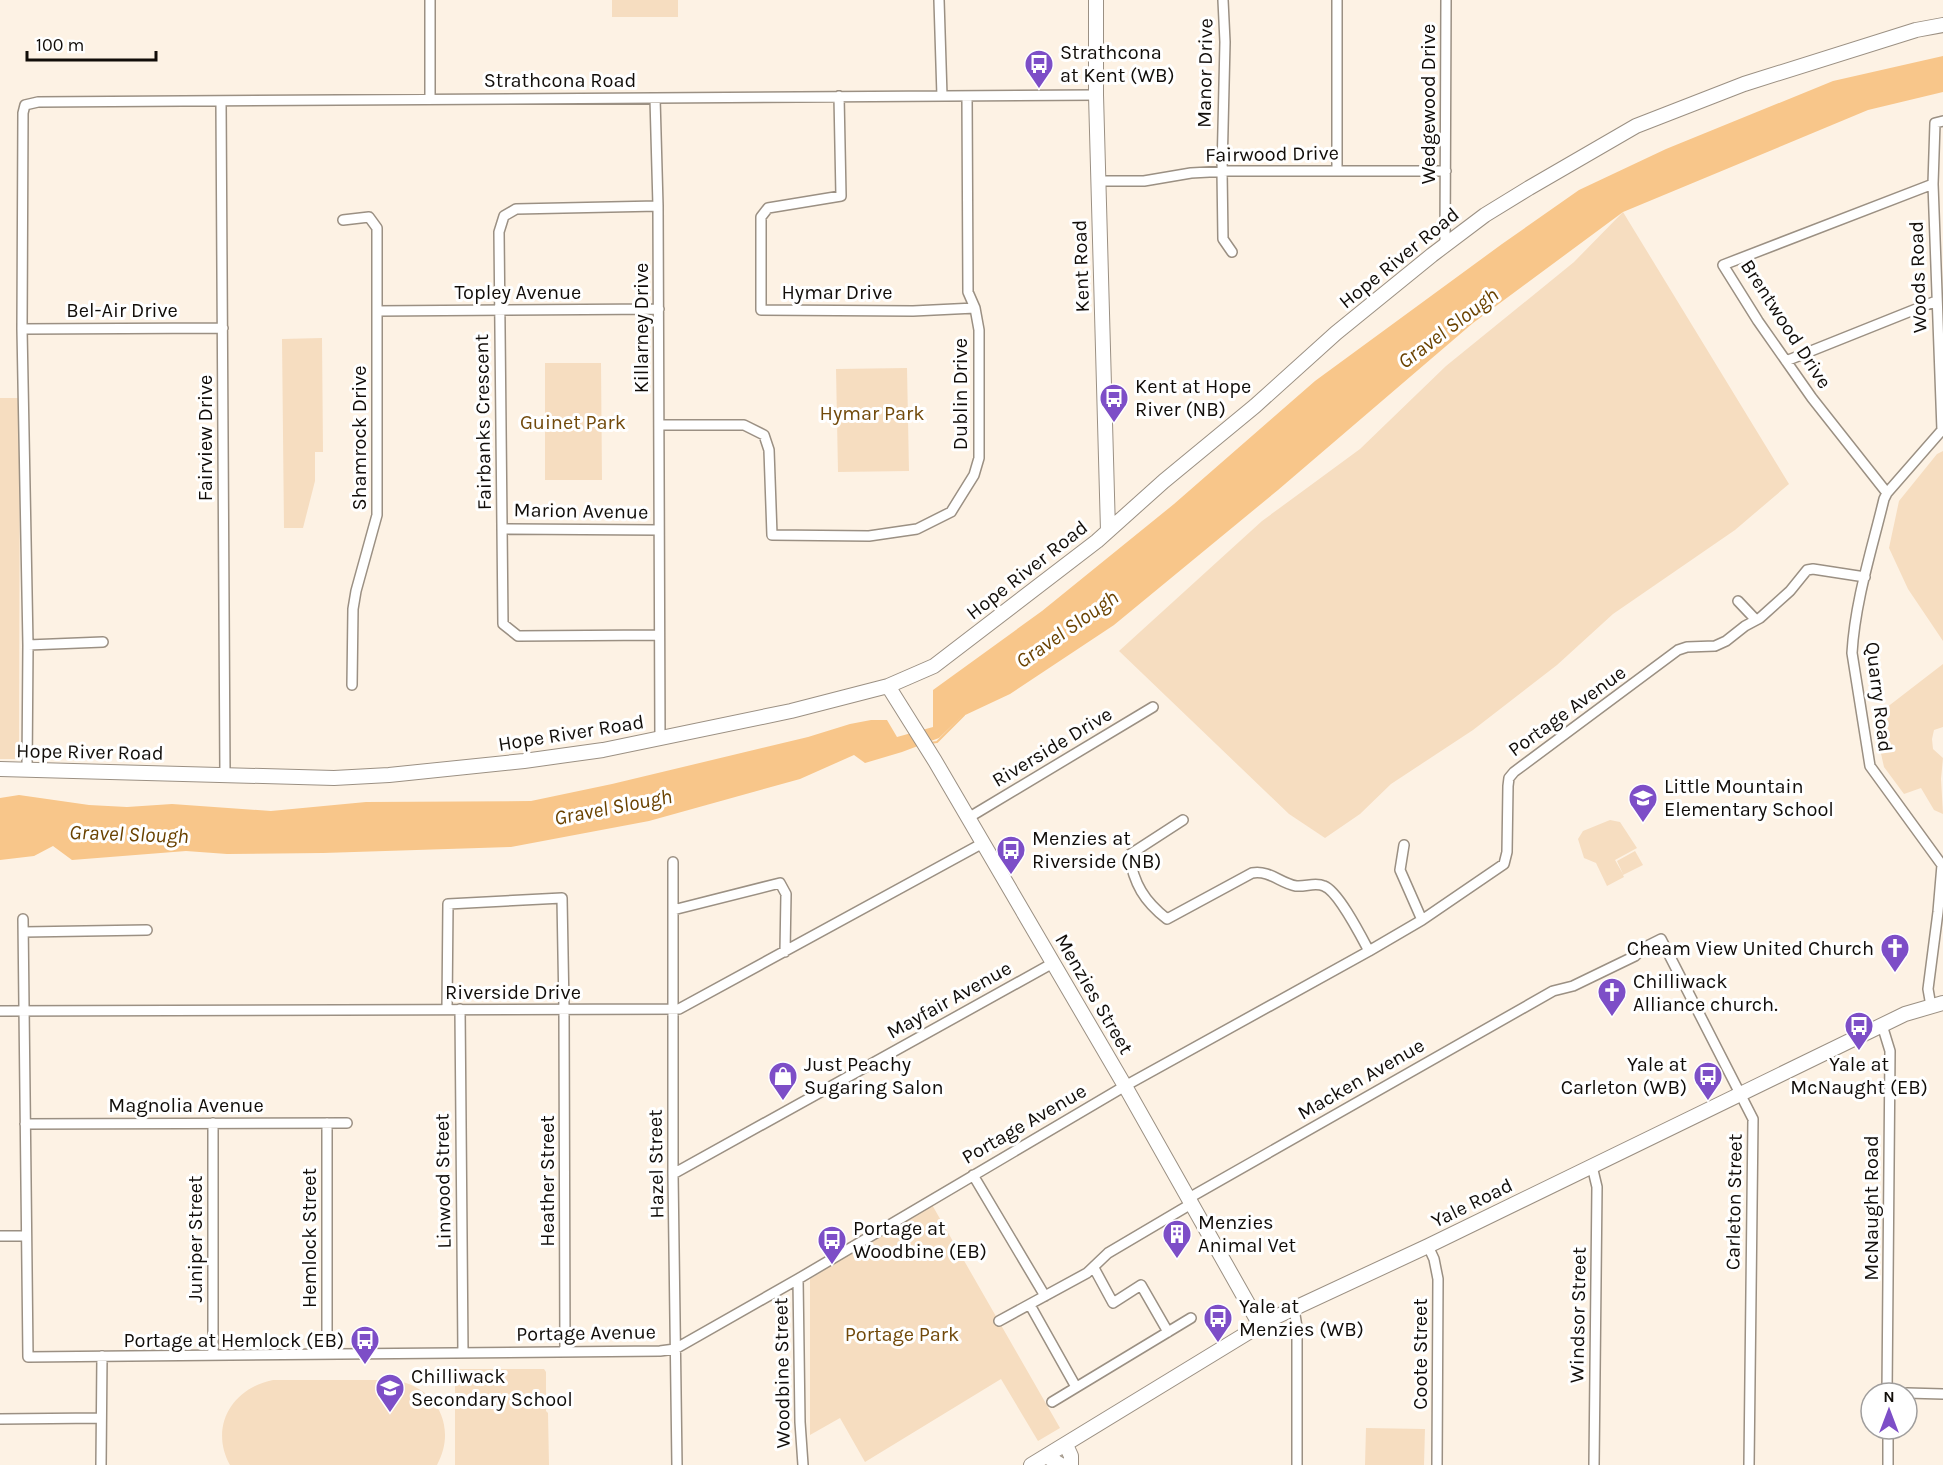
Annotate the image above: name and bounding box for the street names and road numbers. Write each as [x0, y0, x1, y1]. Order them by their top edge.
street label: Manor Drive [1193, 18, 1217, 128]
street label: Wedgewood Drive [1417, 24, 1440, 184]
street label: Strathcona Road [484, 69, 636, 92]
street label: Fairwood Drive [1205, 141, 1339, 167]
street label: Hope River Road [1334, 203, 1464, 313]
street label: Kent Road [1068, 219, 1094, 313]
street label: Woods Road [1905, 221, 1931, 333]
street label: Brentwood Drive [1736, 255, 1836, 393]
street label: Killarney Drive [630, 263, 653, 393]
street label: Topley Avenue [455, 281, 581, 304]
street label: Hymar Drive [781, 281, 893, 304]
street label: Bel-Air Drive [66, 299, 178, 322]
street label: Fairbanks Crescent [470, 333, 496, 510]
street label: Dublin Drive [949, 338, 972, 450]
street label: Shamrock Drive [348, 365, 371, 511]
street label: Fairview Drive [194, 375, 217, 501]
street label: Marion Avenue [513, 498, 649, 524]
street label: Hope River Road [962, 516, 1092, 624]
street label: Quarry Road [1861, 641, 1897, 753]
street label: Portage Avenue [1504, 661, 1630, 761]
street label: Riverside Drive [988, 702, 1116, 792]
street label: Hope River Road [496, 710, 646, 756]
street label: Hope River Road [16, 739, 164, 765]
street label: Menzies Street [1050, 930, 1138, 1059]
street label: Mayfair Avenue [883, 956, 1015, 1044]
street label: Riverside Drive [445, 981, 581, 1004]
street label: Macken Avenue [1294, 1033, 1428, 1125]
street label: Portage Avenue [958, 1079, 1090, 1169]
street label: Magnolia Avenue [108, 1094, 264, 1117]
street label: Hazel Street [644, 1109, 668, 1219]
street label: Linwood Street [430, 1113, 456, 1249]
street label: Heather Street [536, 1115, 559, 1247]
street label: Carleton Street [1721, 1133, 1747, 1270]
street label: McNaught Road [1860, 1135, 1883, 1281]
street label: Hemlock Street [298, 1167, 321, 1308]
street label: Yale Road [1428, 1174, 1516, 1232]
street label: Juniper Street [184, 1175, 207, 1303]
street label: Windsor Street [1565, 1246, 1591, 1383]
street label: Woodbine Street [769, 1297, 795, 1449]
street label: Coote Street [1409, 1298, 1432, 1410]
street label: Portage Avenue [516, 1320, 656, 1346]

